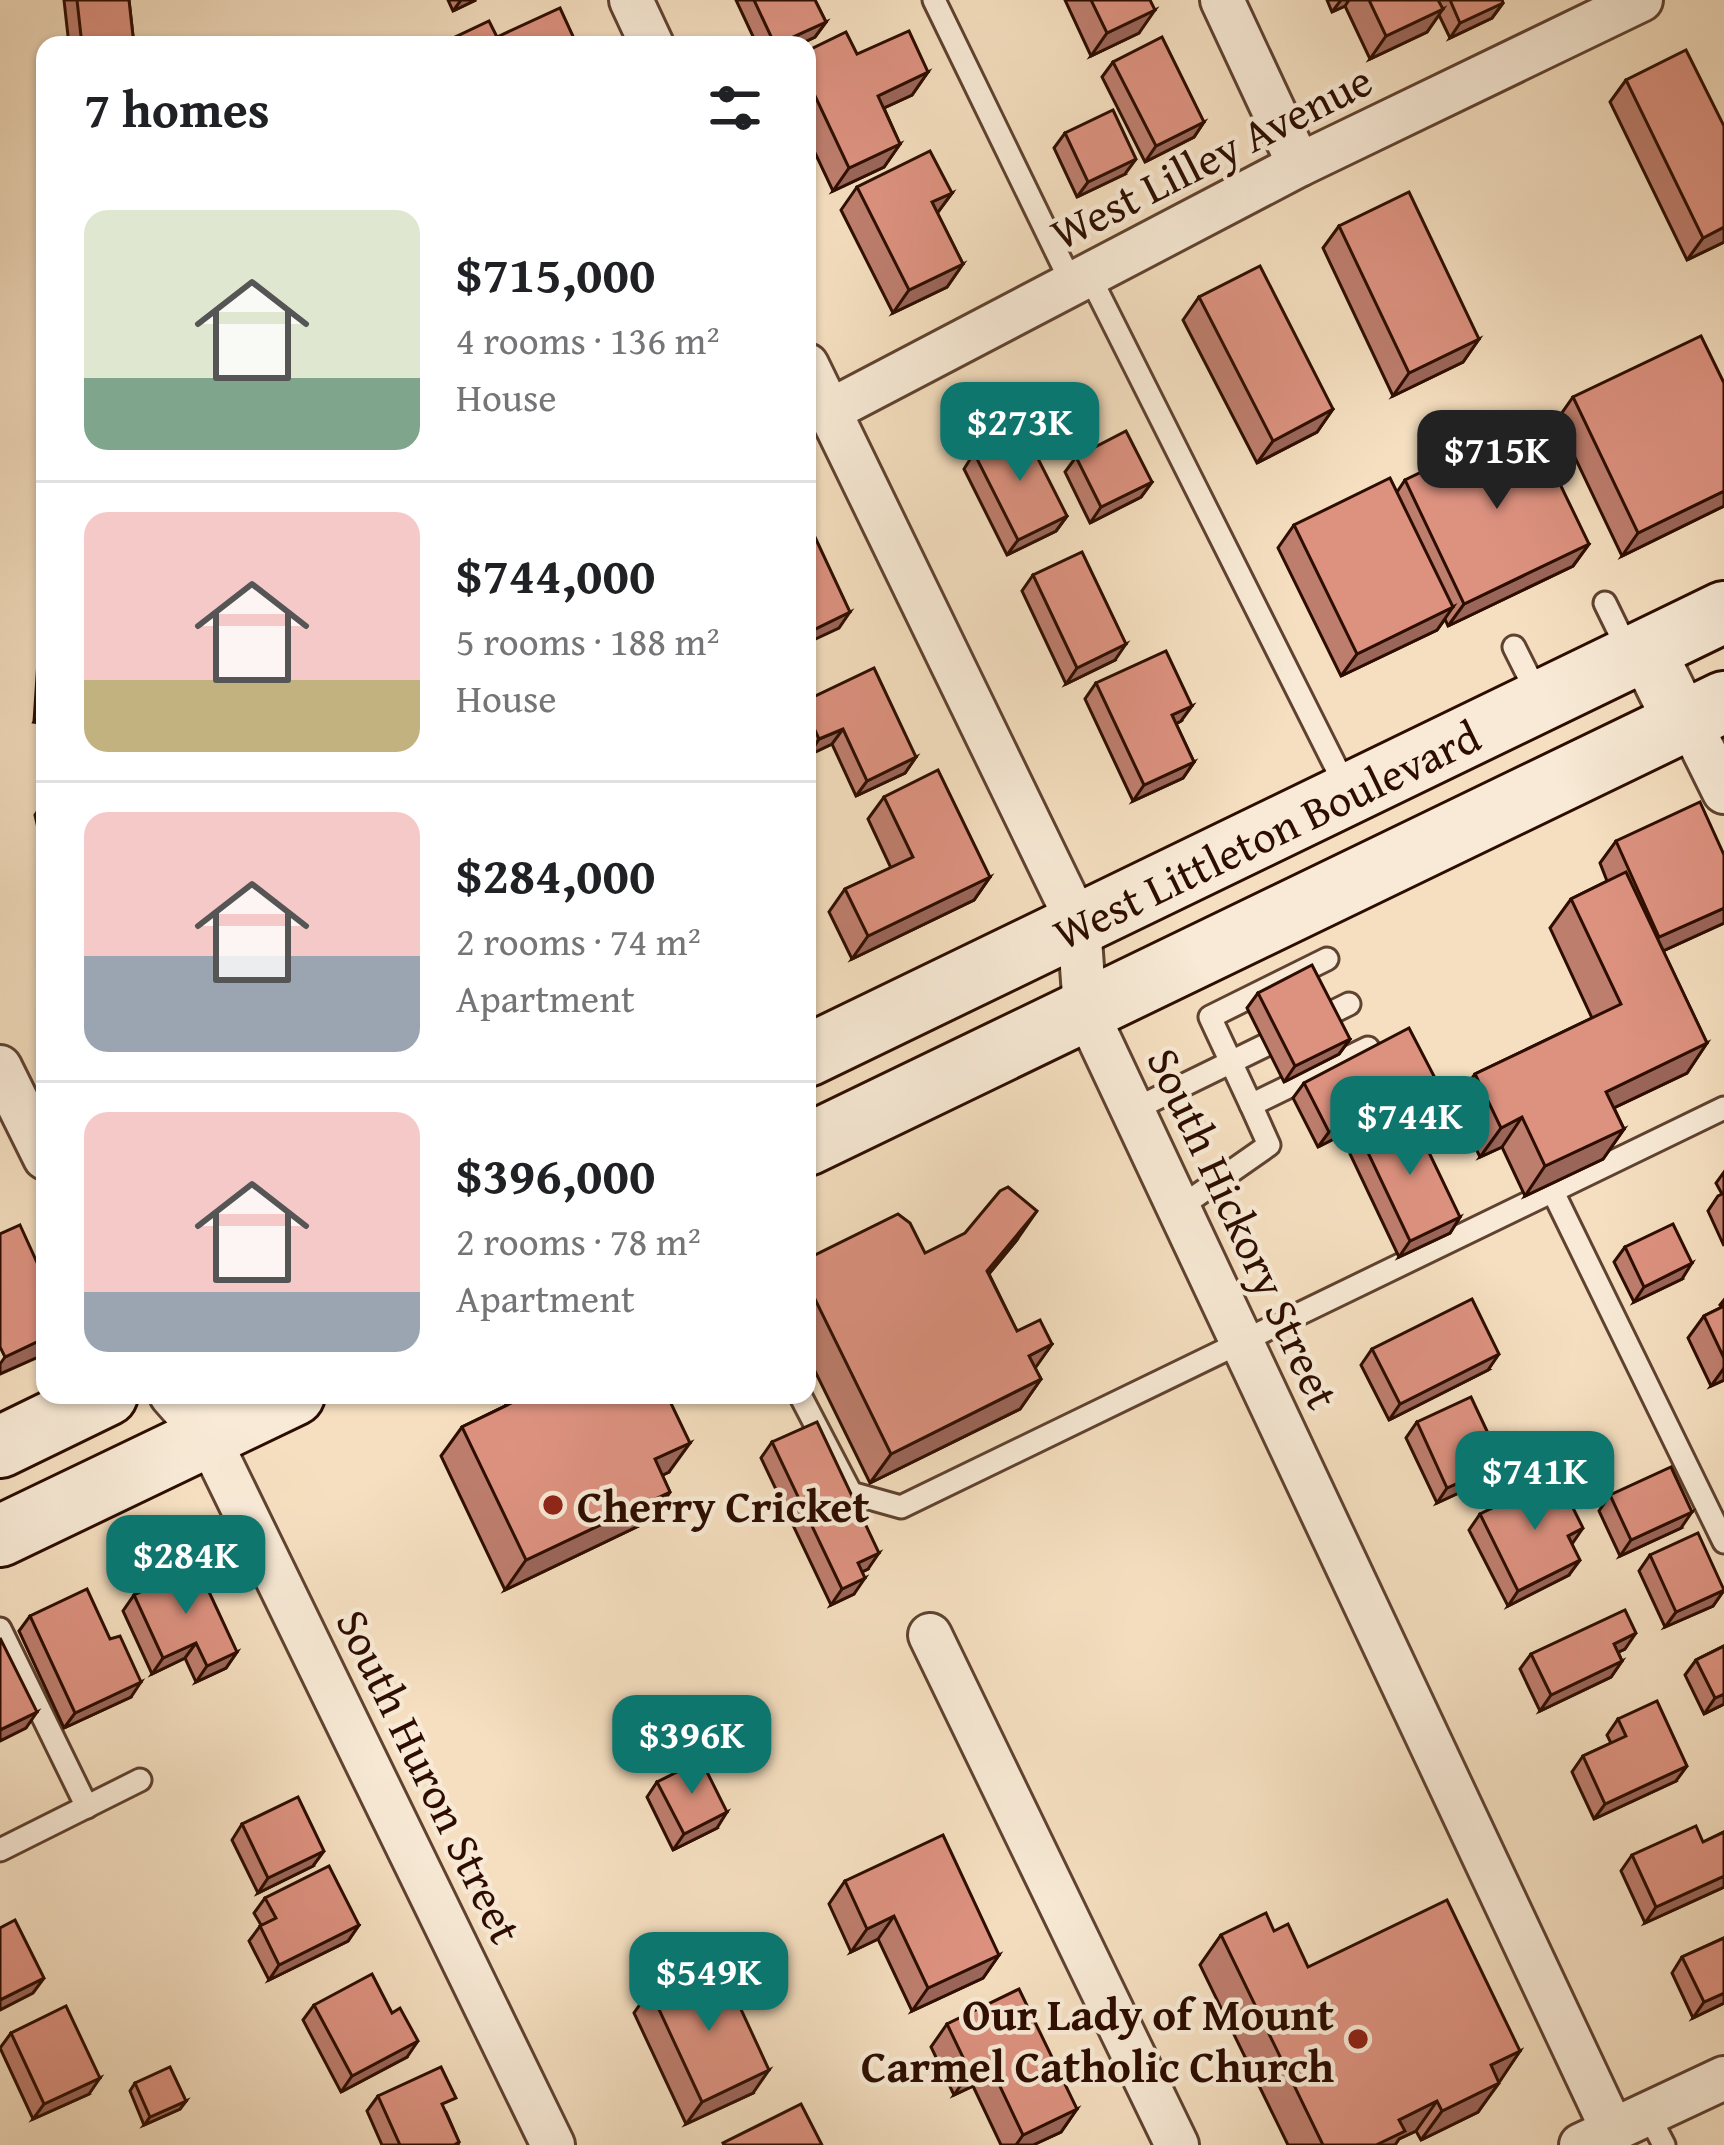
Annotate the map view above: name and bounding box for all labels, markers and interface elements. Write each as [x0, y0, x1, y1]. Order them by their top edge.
street label: West Lilley Avenue [1039, 47, 1383, 265]
text: 7 homes [84, 71, 270, 146]
icon: filters [702, 75, 768, 141]
text: $715,000 [456, 236, 655, 311]
icon: home [180, 258, 324, 402]
text: 4 rooms · 136 m² [456, 311, 720, 368]
text: House [456, 368, 557, 425]
pin: $273K [936, 382, 1104, 484]
text: $273K [967, 392, 1073, 449]
pin: $715K [1413, 410, 1581, 512]
text: $715K [1444, 420, 1550, 477]
text: $744,000 [456, 537, 655, 612]
icon: home [180, 560, 324, 704]
text: 5 rooms · 188 m² [456, 612, 720, 669]
text: House [456, 669, 557, 726]
street label: West Littleton Boulevard [1042, 703, 1490, 965]
text: $284,000 [456, 837, 655, 912]
icon: home [180, 860, 324, 1004]
text: 2 rooms · 74 m² [456, 912, 701, 969]
text: Apartment [456, 969, 635, 1026]
street label: South Hickory Street [1132, 1037, 1356, 1419]
pin: $744K [1326, 1076, 1494, 1178]
text: $744K [1357, 1086, 1463, 1143]
text: $396,000 [456, 1137, 655, 1212]
icon: home [180, 1160, 324, 1304]
text: 2 rooms · 78 m² [456, 1212, 701, 1269]
text: Apartment [456, 1269, 635, 1326]
pin: $741K [1451, 1431, 1619, 1533]
text: $741K [1482, 1441, 1588, 1498]
place label: Cherry Cricket [577, 1473, 869, 1538]
marker: Cherry Cricket [540, 1492, 566, 1518]
pin: $284K [102, 1515, 270, 1617]
text: $284K [133, 1525, 239, 1582]
street label: South Huron Street [321, 1598, 539, 1954]
pin: $396K [608, 1695, 776, 1797]
text: $396K [639, 1705, 745, 1762]
pin: $549K [625, 1932, 793, 2034]
text: $549K [656, 1942, 762, 1999]
place label: Our Lady of Mount Carmel Catholic Church [861, 1981, 1334, 2098]
marker: Our Lady of Mount Carmel Catholic Church [1345, 2026, 1371, 2052]

